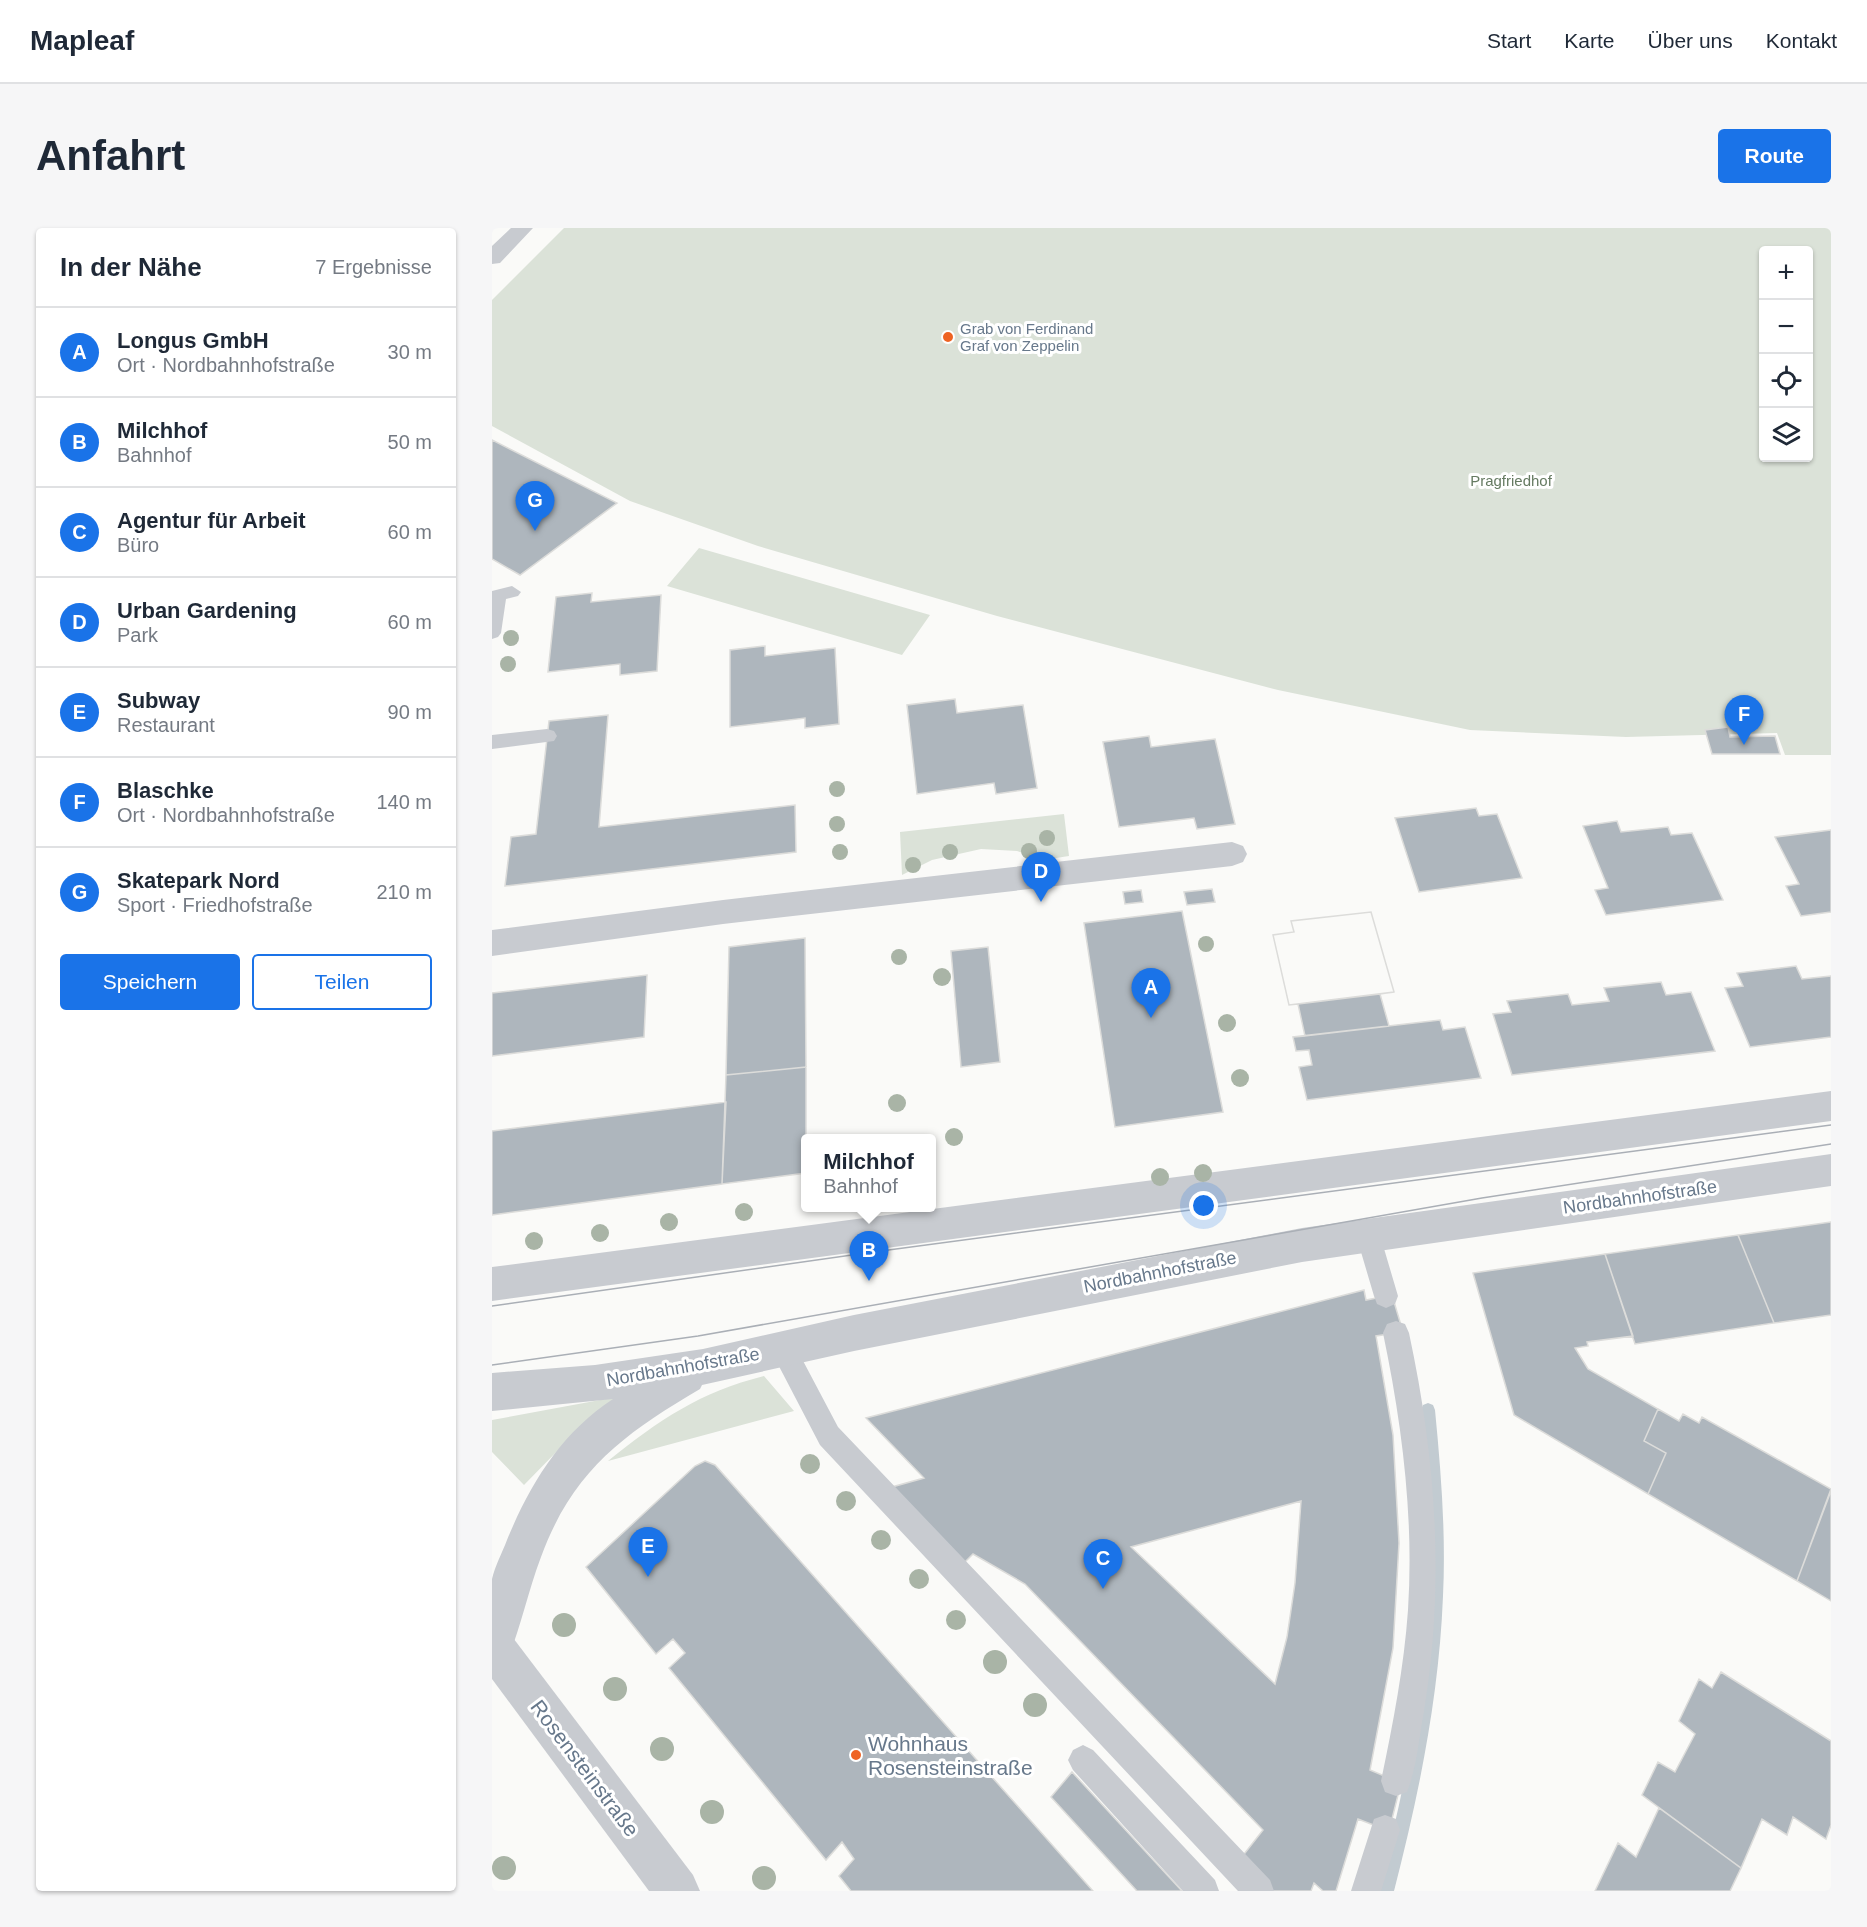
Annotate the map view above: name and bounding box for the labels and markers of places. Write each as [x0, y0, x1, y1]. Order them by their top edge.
place label: Grab von Ferdinand Graf von Zeppelin [960, 320, 1093, 354]
marker: Grab von Ferdinand Graf von Zeppelin [941, 330, 955, 344]
pin: G [516, 482, 555, 531]
pin: F [1724, 696, 1764, 745]
pin: D [1022, 852, 1060, 902]
pin: A [1132, 968, 1170, 1018]
pin: B [850, 1232, 889, 1281]
pin: E [628, 1528, 668, 1577]
pin: C [1084, 1540, 1122, 1589]
place label: Wohnhaus Rosensteinstraße [868, 1732, 1033, 1779]
marker: Wohnhaus Rosensteinstraße [849, 1748, 863, 1762]

